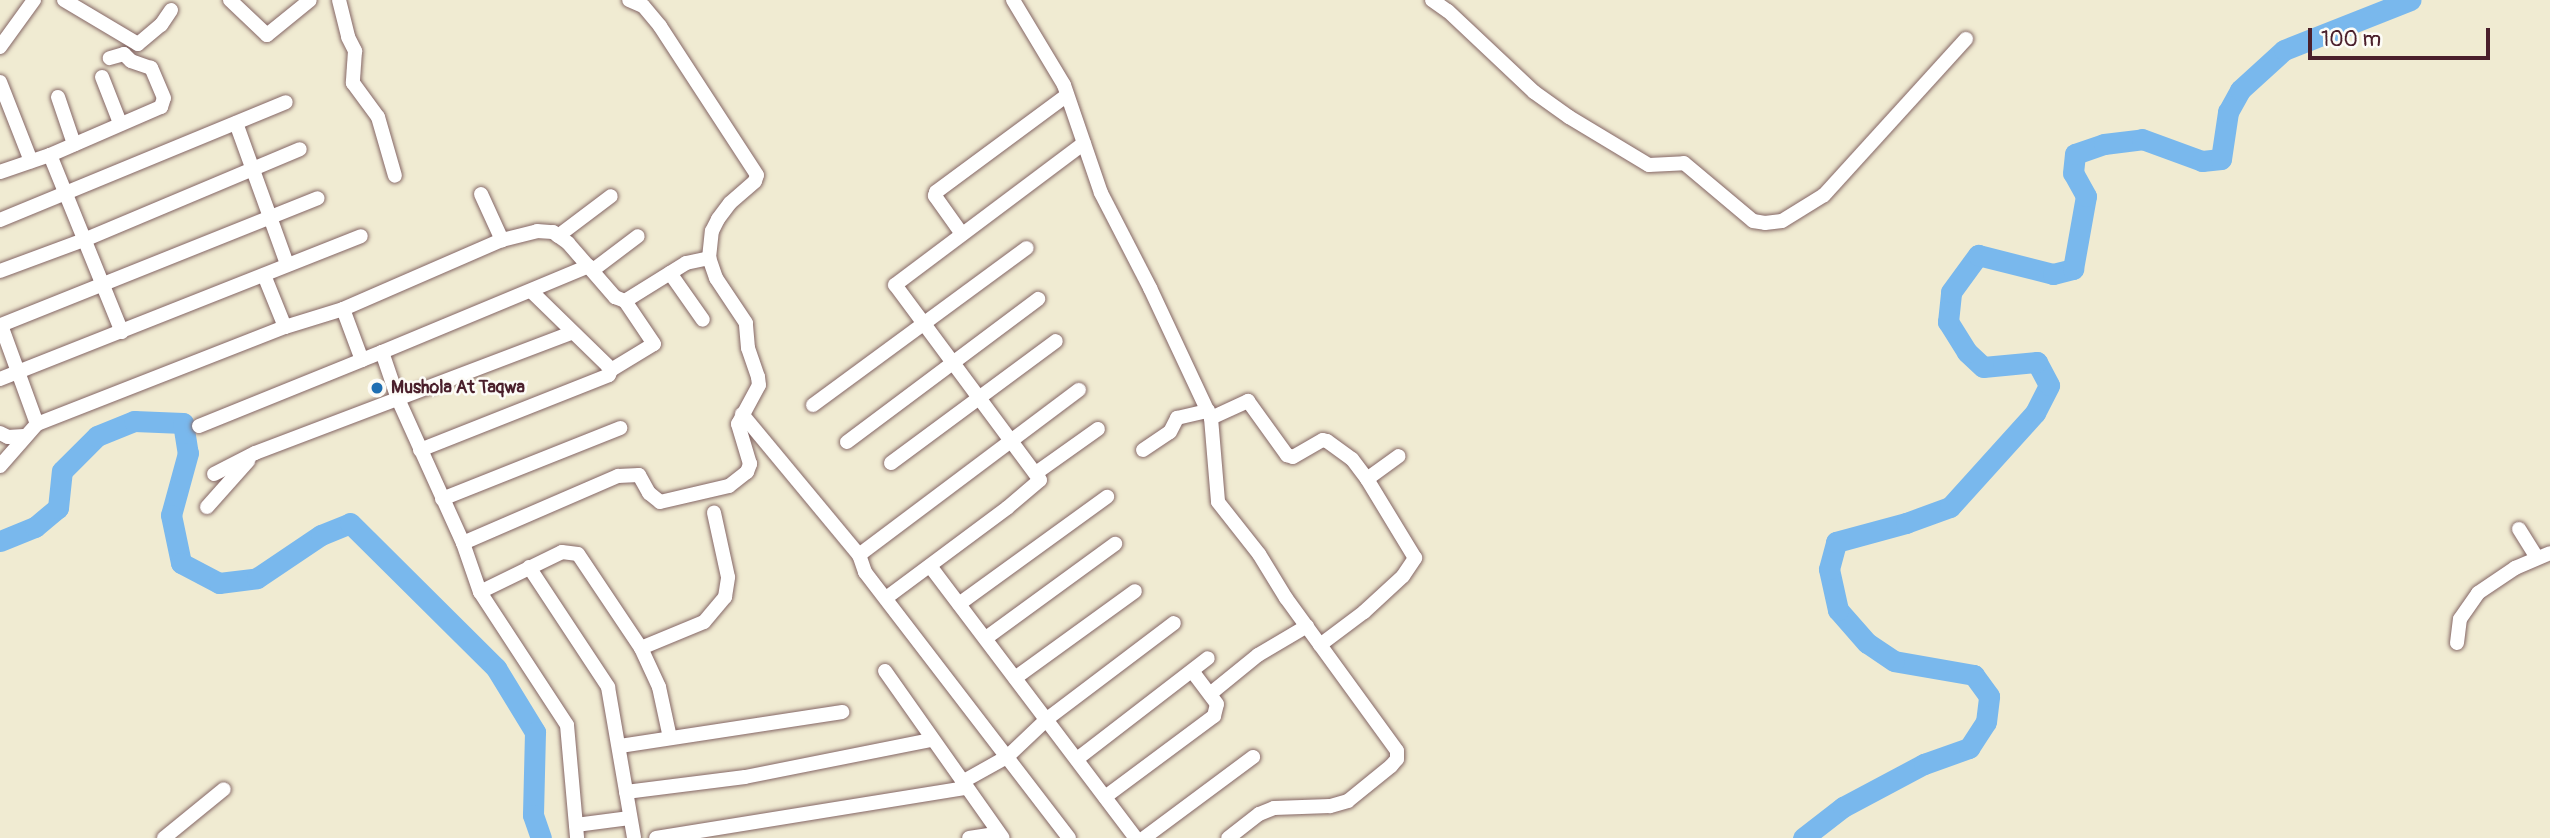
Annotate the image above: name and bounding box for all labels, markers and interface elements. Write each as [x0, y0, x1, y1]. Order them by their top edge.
scale bar [2312, 14, 2494, 58]
text: 100 m [2321, 26, 2381, 53]
place label: Mushola At Taqwa [391, 377, 525, 399]
marker: Mushola At Taqwa [369, 380, 385, 396]

